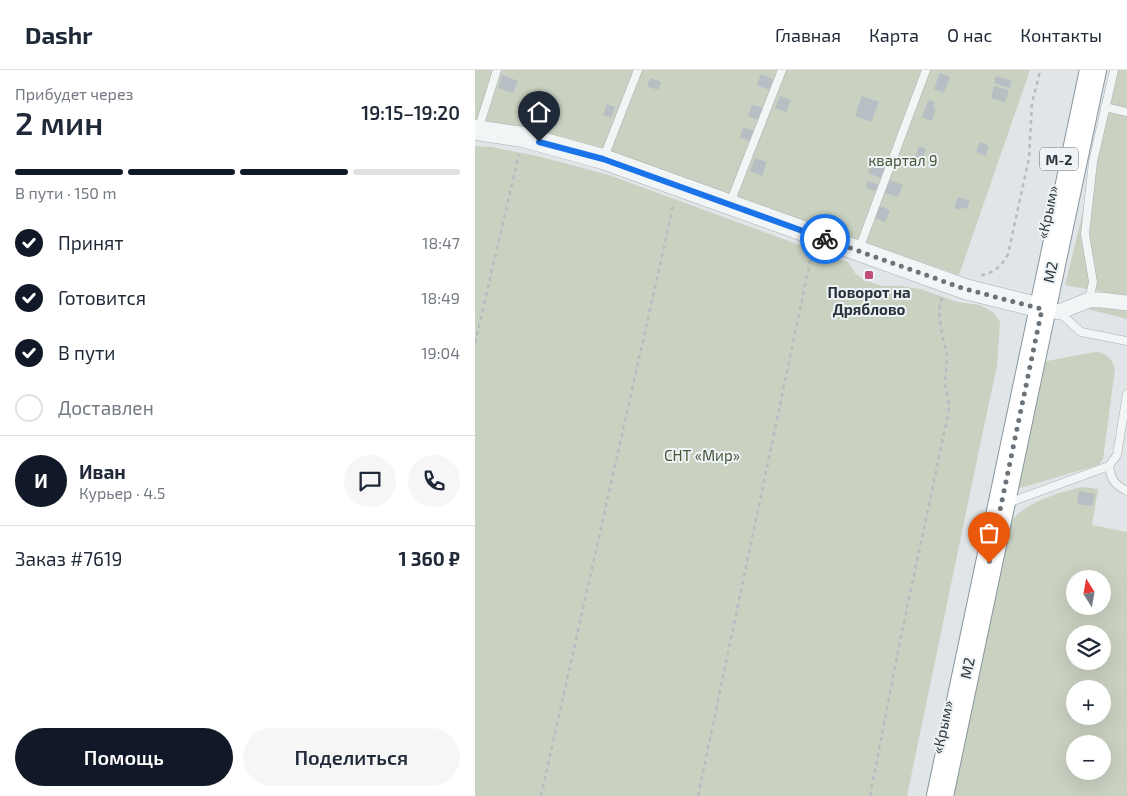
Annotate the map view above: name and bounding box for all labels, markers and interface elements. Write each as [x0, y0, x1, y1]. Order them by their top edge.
text: Dashr [25, 20, 93, 49]
text: Главная [775, 24, 841, 46]
text: Карта [869, 24, 919, 46]
text: О нас [947, 24, 992, 46]
text: Контакты [1020, 24, 1102, 46]
text: Прибудет через [15, 84, 133, 103]
pin [518, 91, 560, 142]
icon: home [525, 98, 553, 126]
text: 19:15–19:20 [361, 101, 460, 124]
text: 2 мин [15, 103, 103, 141]
road number: М-2 [1040, 148, 1078, 170]
park label: квартал 9 [868, 151, 938, 169]
text: В пути · 150 m [15, 183, 117, 202]
street label: «Крым» [1033, 184, 1061, 240]
courier [800, 214, 850, 264]
icon: bike [811, 225, 839, 253]
icon: check [15, 229, 43, 257]
text: Принят [58, 231, 124, 254]
text: 18:47 [422, 233, 460, 252]
street label: М2 [1039, 260, 1061, 284]
marker: Поворот на Дряблово [863, 269, 875, 281]
place label: Поворот на Дряблово [827, 283, 911, 318]
icon: check [15, 284, 43, 312]
text: Готовится [58, 286, 146, 309]
text: 18:49 [421, 288, 460, 307]
icon: check [15, 339, 43, 367]
text: В пути [58, 341, 116, 364]
text: 19:04 [421, 343, 460, 362]
text: Доставлен [58, 396, 154, 419]
park label: СНТ «Мир» [664, 446, 740, 464]
button: chat [344, 455, 396, 507]
button: phone [408, 455, 460, 507]
text: Иван [79, 460, 126, 483]
text: И [34, 469, 48, 492]
text: Курьер · 4.5 [79, 483, 165, 502]
pin [968, 512, 1010, 563]
icon: bag [975, 519, 1003, 547]
text: Заказ #7619 [15, 547, 122, 570]
text: 1 360 ₽ [398, 547, 460, 570]
north arrow [1066, 570, 1111, 615]
map controls [1066, 570, 1111, 780]
button: layers [1066, 625, 1111, 670]
street label: М2 [956, 656, 978, 680]
button: + [1066, 680, 1111, 725]
street label: «Крым» [928, 699, 956, 755]
button: Помощь [15, 728, 233, 786]
button: Поделиться [243, 728, 460, 786]
button: − [1066, 735, 1111, 780]

